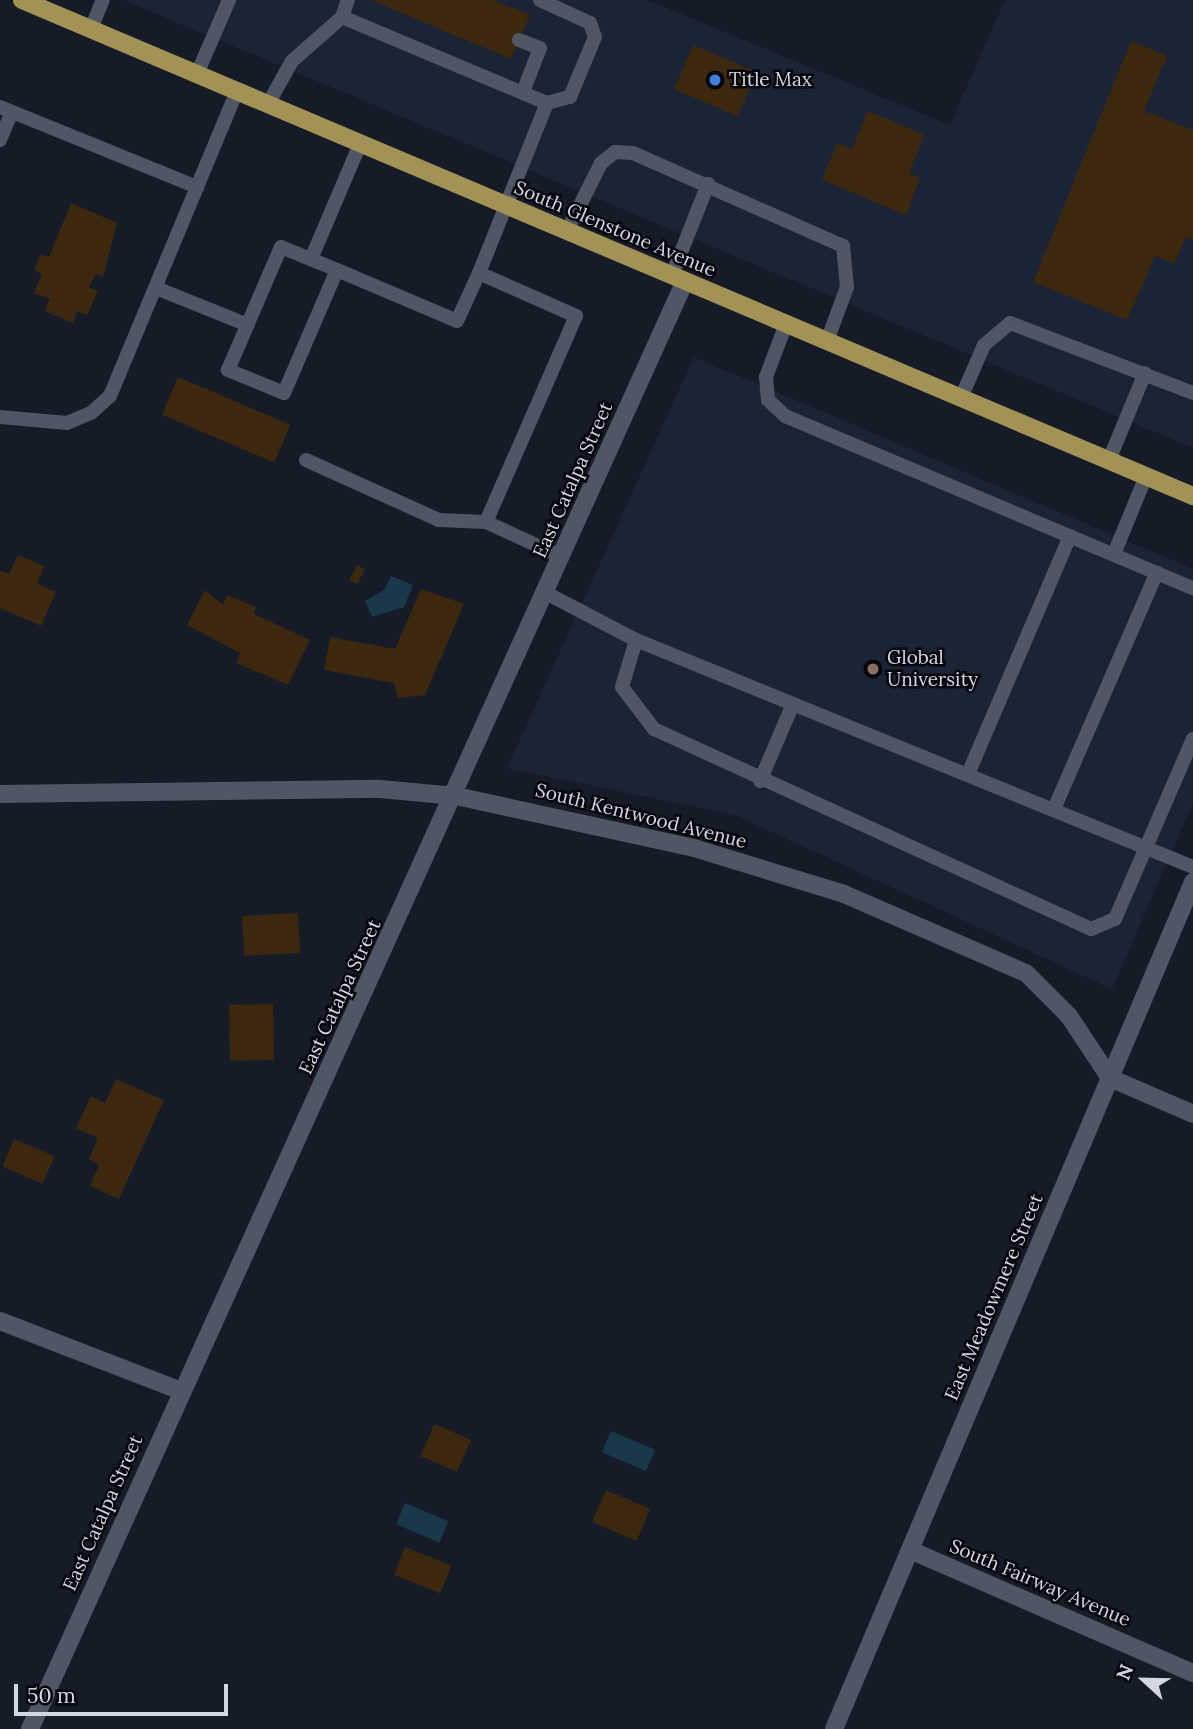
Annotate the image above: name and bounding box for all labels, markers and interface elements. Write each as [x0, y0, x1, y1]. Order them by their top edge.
place label: Title Max [729, 69, 812, 91]
marker: Title Max [707, 72, 723, 88]
street label: South Glenstone Avenue [511, 176, 719, 282]
street label: East Catalpa Street [528, 399, 618, 561]
place label: Global University [887, 647, 978, 691]
marker: Global University [865, 661, 881, 677]
street label: South Kentwood Avenue [533, 779, 749, 853]
street label: East Catalpa Street [294, 916, 386, 1078]
street label: East Meadowmere Street [940, 1190, 1048, 1404]
street label: East Catalpa Street [58, 1432, 148, 1594]
street label: South Fairway Avenue [946, 1535, 1134, 1631]
north arrow [1109, 1645, 1179, 1715]
text: N [1111, 1661, 1138, 1683]
scale bar [18, 1670, 231, 1714]
text: 50 m [27, 1682, 76, 1709]

